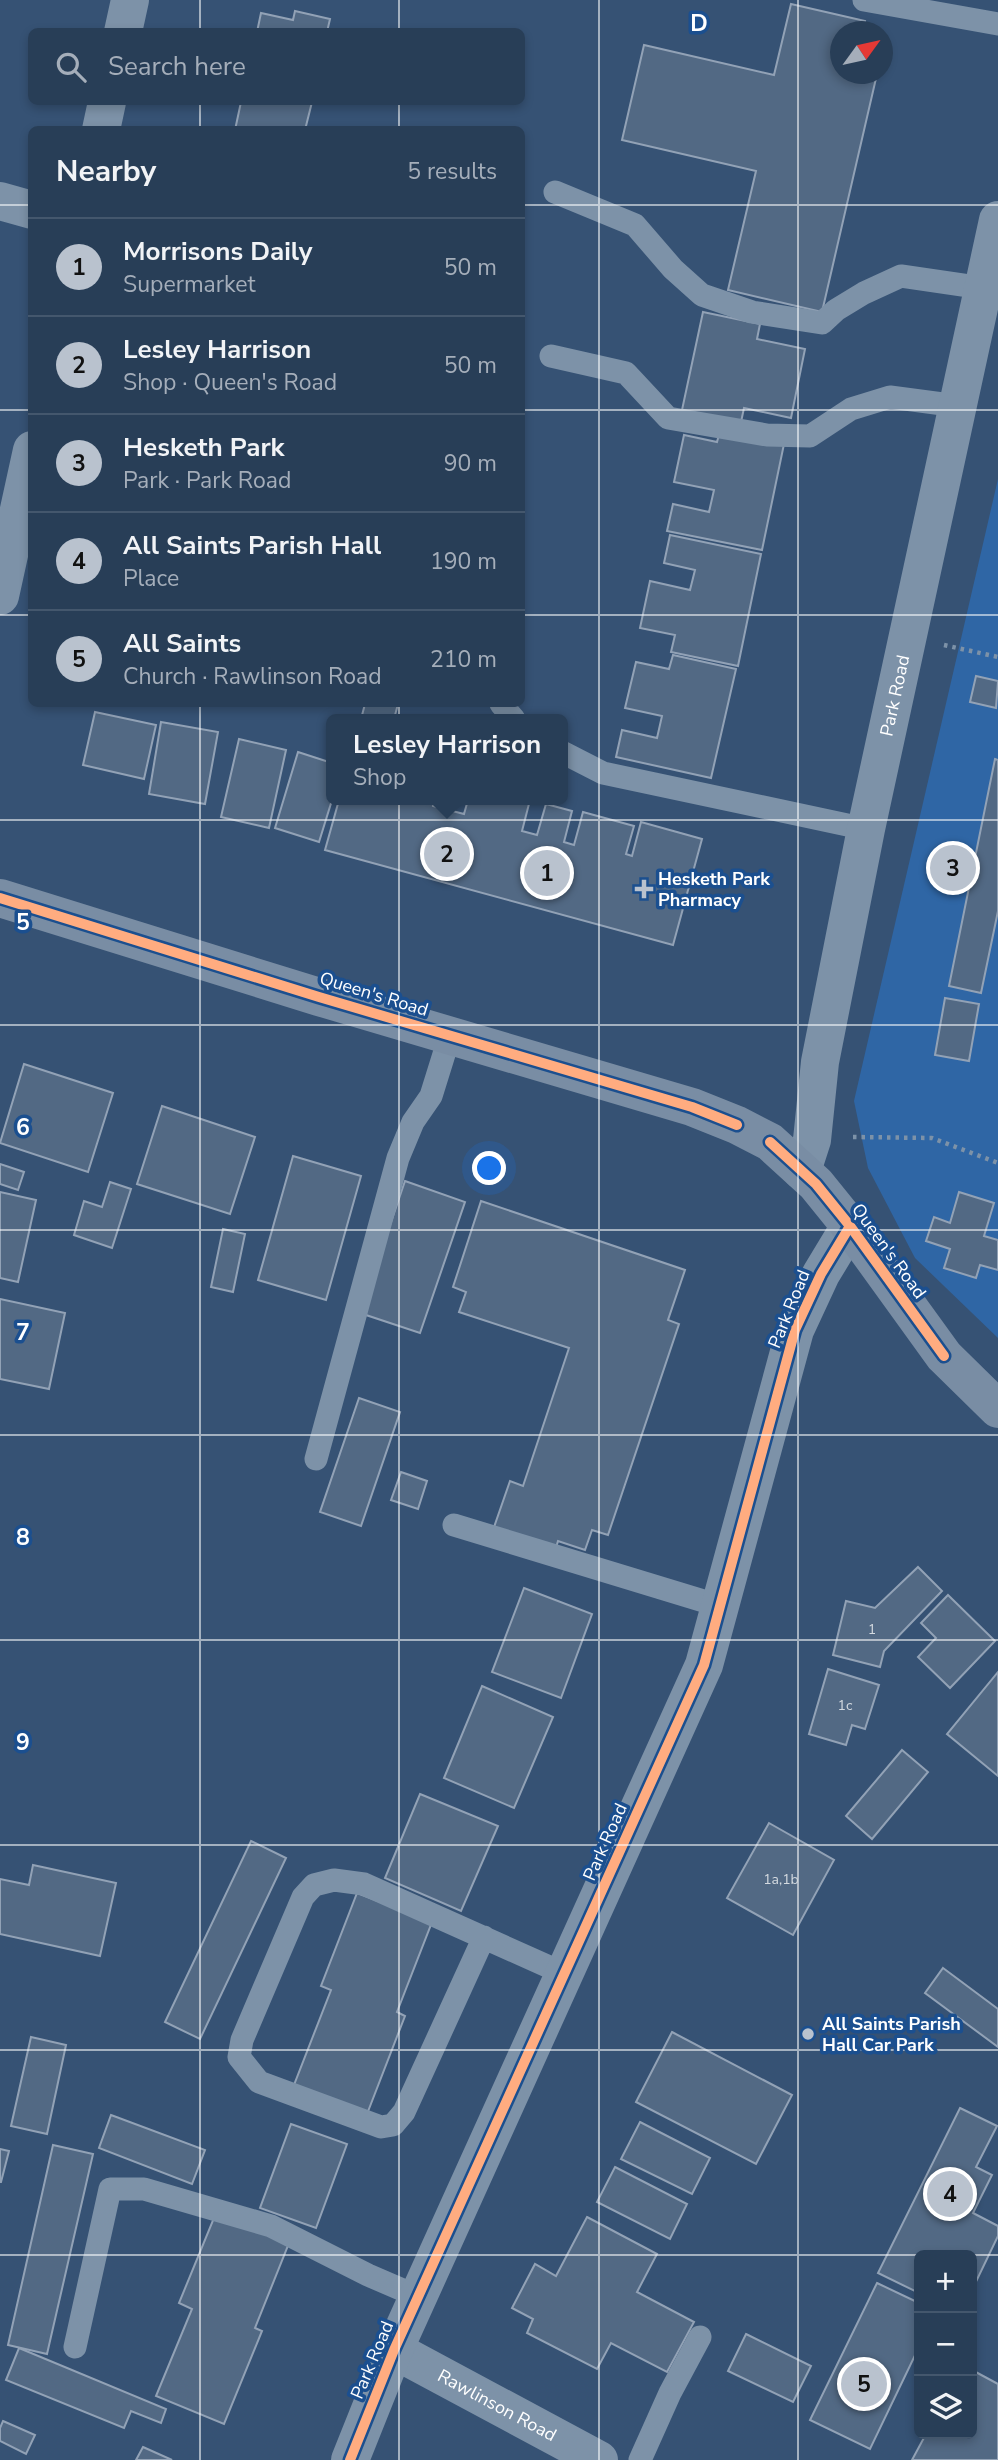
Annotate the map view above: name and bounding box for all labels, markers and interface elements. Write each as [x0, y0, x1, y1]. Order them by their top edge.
text: D [690, 8, 708, 39]
north arrow [830, 21, 893, 84]
search box [28, 28, 525, 105]
icon: search [52, 48, 90, 86]
text: Search here [108, 49, 246, 84]
text: Nearby [56, 151, 156, 192]
text: 5 results [407, 156, 497, 187]
text: Morrisons Daily [123, 234, 312, 269]
text: 1 [72, 252, 86, 283]
text: 50 m [444, 252, 497, 283]
text: Supermarket [123, 269, 256, 300]
text: Lesley Harrison [123, 332, 311, 367]
text: 2 [72, 350, 86, 381]
text: 50 m [444, 350, 497, 381]
text: Shop · Queen's Road [123, 367, 337, 398]
text: Hesketh Park [123, 430, 285, 465]
text: 3 [72, 448, 86, 479]
text: 90 m [444, 448, 497, 479]
text: Park · Park Road [123, 465, 291, 496]
text: All Saints Parish Hall [123, 528, 381, 563]
text: 4 [72, 546, 86, 577]
text: 190 m [430, 546, 497, 577]
text: Place [123, 563, 179, 594]
text: All Saints [123, 626, 241, 661]
text: 5 [72, 644, 86, 675]
text: 210 m [430, 644, 497, 675]
street label: Park Road [874, 653, 915, 738]
text: Church · Rawlinson Road [123, 661, 382, 692]
popup [326, 714, 568, 805]
text: Lesley Harrison [353, 727, 541, 762]
text: Shop [353, 762, 406, 793]
pin: 2 [424, 828, 470, 880]
pin: 3 [930, 842, 976, 894]
pin: 1 [524, 847, 570, 899]
place label: Hesketh Park Pharmacy [658, 867, 770, 912]
marker: Hesketh Park Pharmacy [636, 881, 652, 897]
text: 5 [16, 907, 30, 938]
street label: Queen's Road [317, 966, 431, 1022]
text: 6 [16, 1112, 30, 1143]
your location [472, 1151, 506, 1185]
street label: Queen's Road [846, 1198, 932, 1304]
street label: Park Road [762, 1266, 816, 1352]
text: 7 [16, 1317, 30, 1348]
text: 8 [16, 1522, 30, 1553]
house number: 1 [868, 1620, 876, 1639]
house number: 1c [838, 1696, 853, 1715]
text: 9 [16, 1727, 30, 1758]
street label: Park Road [577, 1799, 633, 1885]
house number: 1a,1b [763, 1870, 799, 1889]
place label: All Saints Parish Hall Car Park [822, 2012, 961, 2057]
marker: All Saints Parish Hall Car Park [800, 2026, 816, 2042]
pin: 4 [927, 2168, 973, 2220]
map controls [914, 2250, 977, 2439]
button: + [914, 2250, 977, 2313]
button: − [914, 2313, 977, 2376]
street label: Park Road [345, 2317, 399, 2403]
pin: 5 [841, 2358, 887, 2410]
street label: Rawlinson Road [433, 2364, 561, 2447]
button: layers [914, 2376, 977, 2439]

